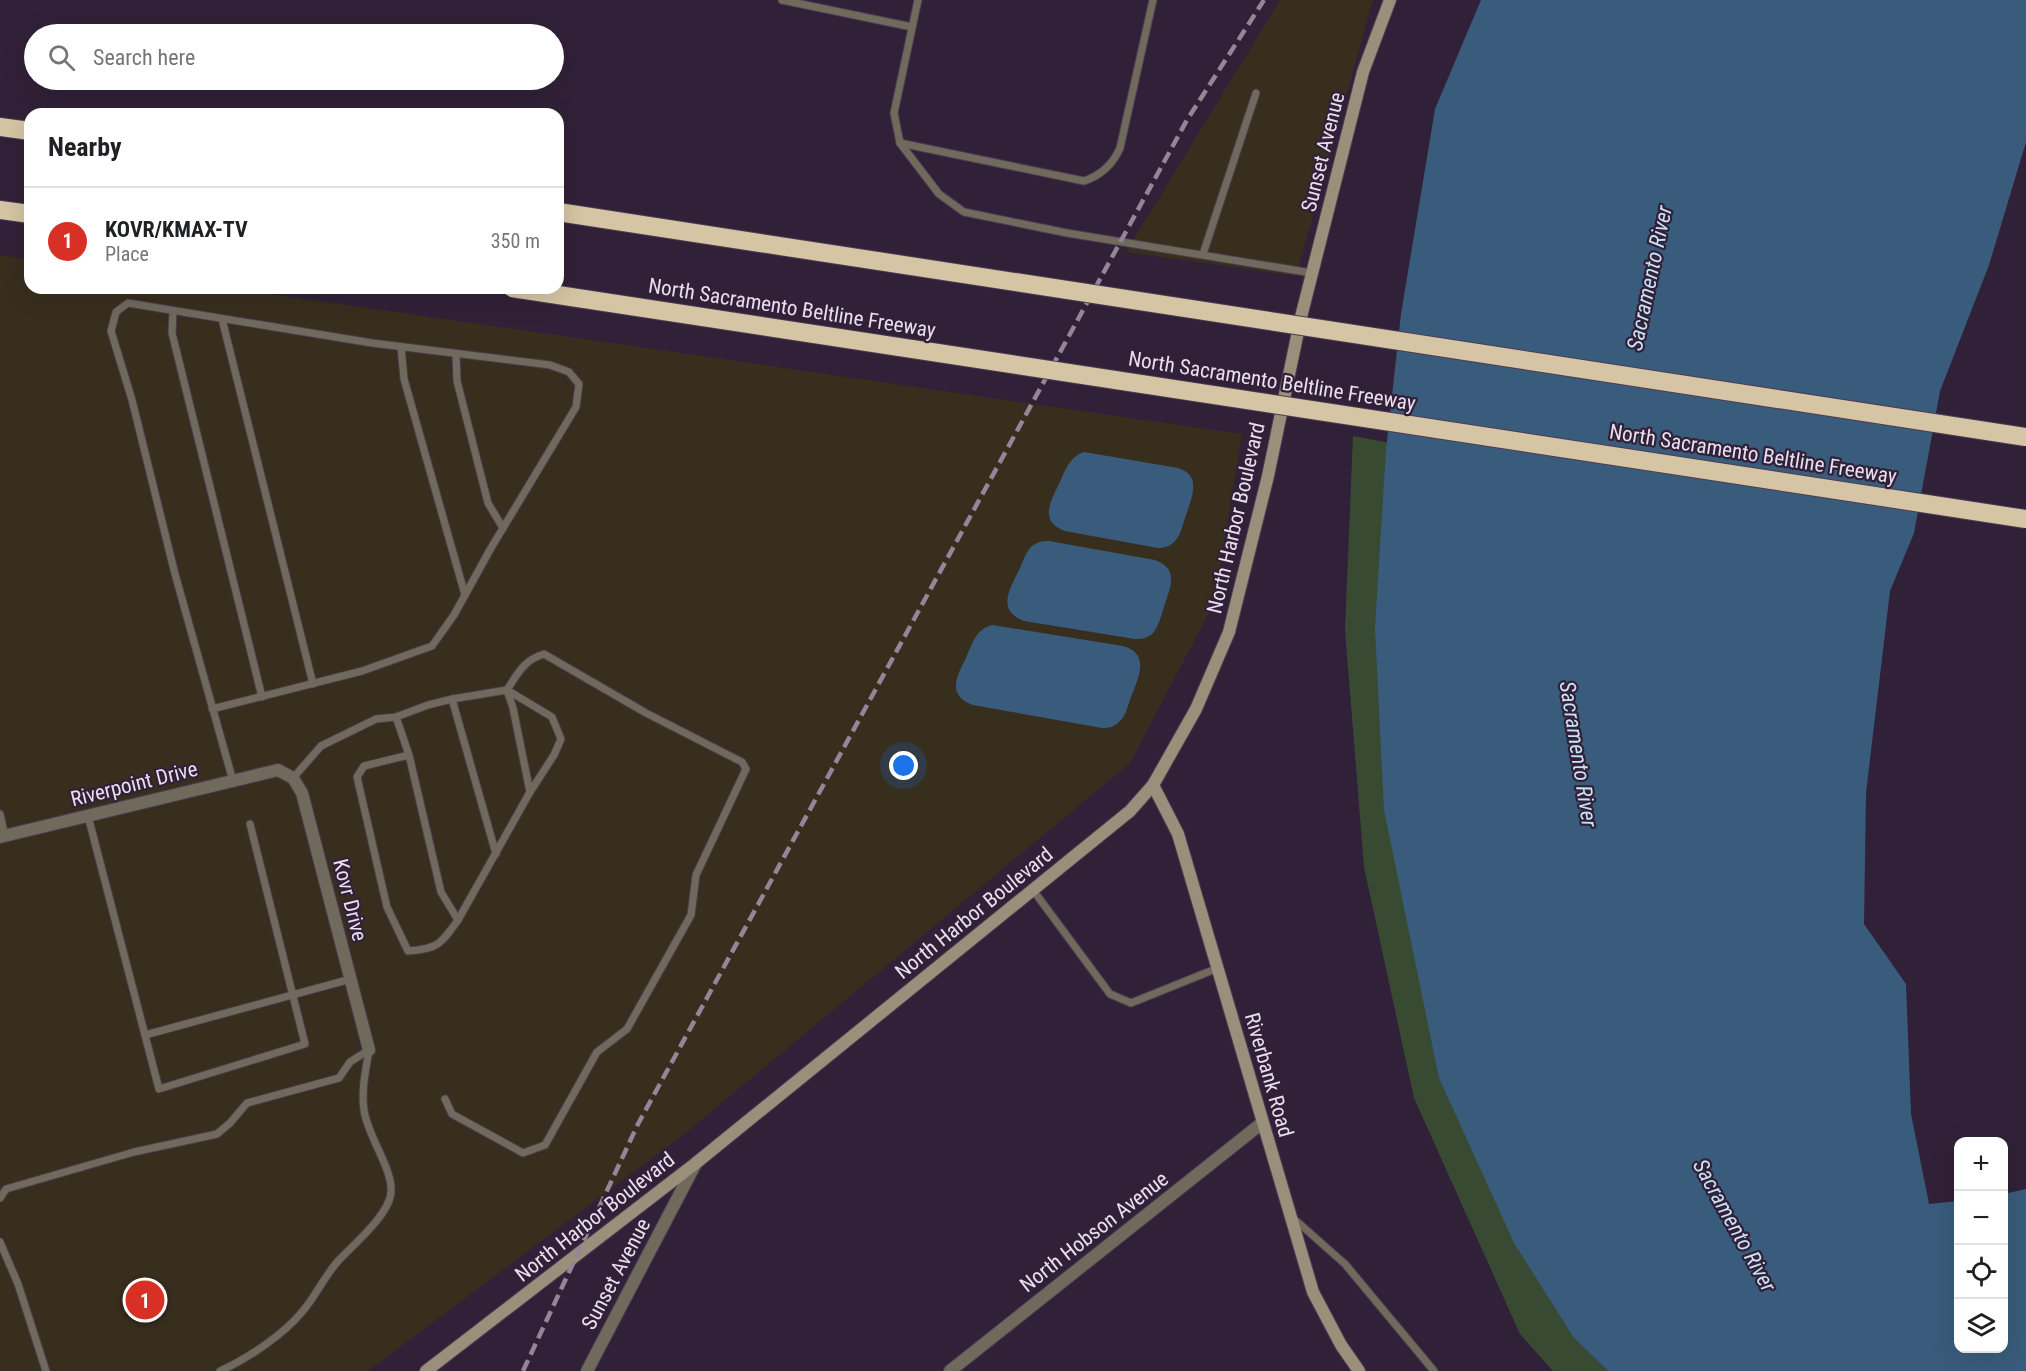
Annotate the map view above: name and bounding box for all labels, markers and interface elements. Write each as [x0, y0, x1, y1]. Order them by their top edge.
search box [24, 24, 564, 90]
icon: search [45, 41, 78, 74]
text: Search here [93, 45, 195, 70]
street label: Sunset Avenue [1297, 90, 1349, 214]
text: Nearby [48, 132, 122, 162]
water label: Sacramento River [1622, 203, 1677, 353]
text: KOVR/KMAX-TV [105, 217, 248, 242]
text: 1 [62, 229, 73, 253]
text: 350 m [491, 229, 540, 253]
text: Place [105, 242, 149, 266]
street label: North Sacramento Beltline Freeway [647, 273, 938, 343]
street label: North Sacramento Beltline Freeway [1127, 346, 1418, 416]
street label: North Sacramento Beltline Freeway [1608, 419, 1899, 489]
street label: North Harbor Boulevard [1202, 420, 1270, 616]
water label: Sacramento River [1555, 679, 1602, 829]
your location [889, 751, 918, 780]
street label: Riverpoint Drive [68, 757, 200, 811]
street label: North Harbor Boulevard [891, 842, 1057, 984]
street label: Kovr Drive [328, 857, 372, 944]
street label: Riverbank Road [1240, 1010, 1298, 1140]
map controls [1954, 1137, 2008, 1353]
button: + [1954, 1137, 2008, 1191]
street label: North Harbor Boulevard [511, 1147, 679, 1287]
water label: Sacramento River [1688, 1155, 1781, 1296]
street label: North Hobson Avenue [1015, 1167, 1173, 1297]
button: − [1954, 1191, 2008, 1245]
street label: Sunset Avenue [577, 1214, 655, 1334]
button: locate [1954, 1245, 2008, 1299]
pin: 1 [126, 1278, 164, 1322]
button: layers [1954, 1299, 2008, 1353]

